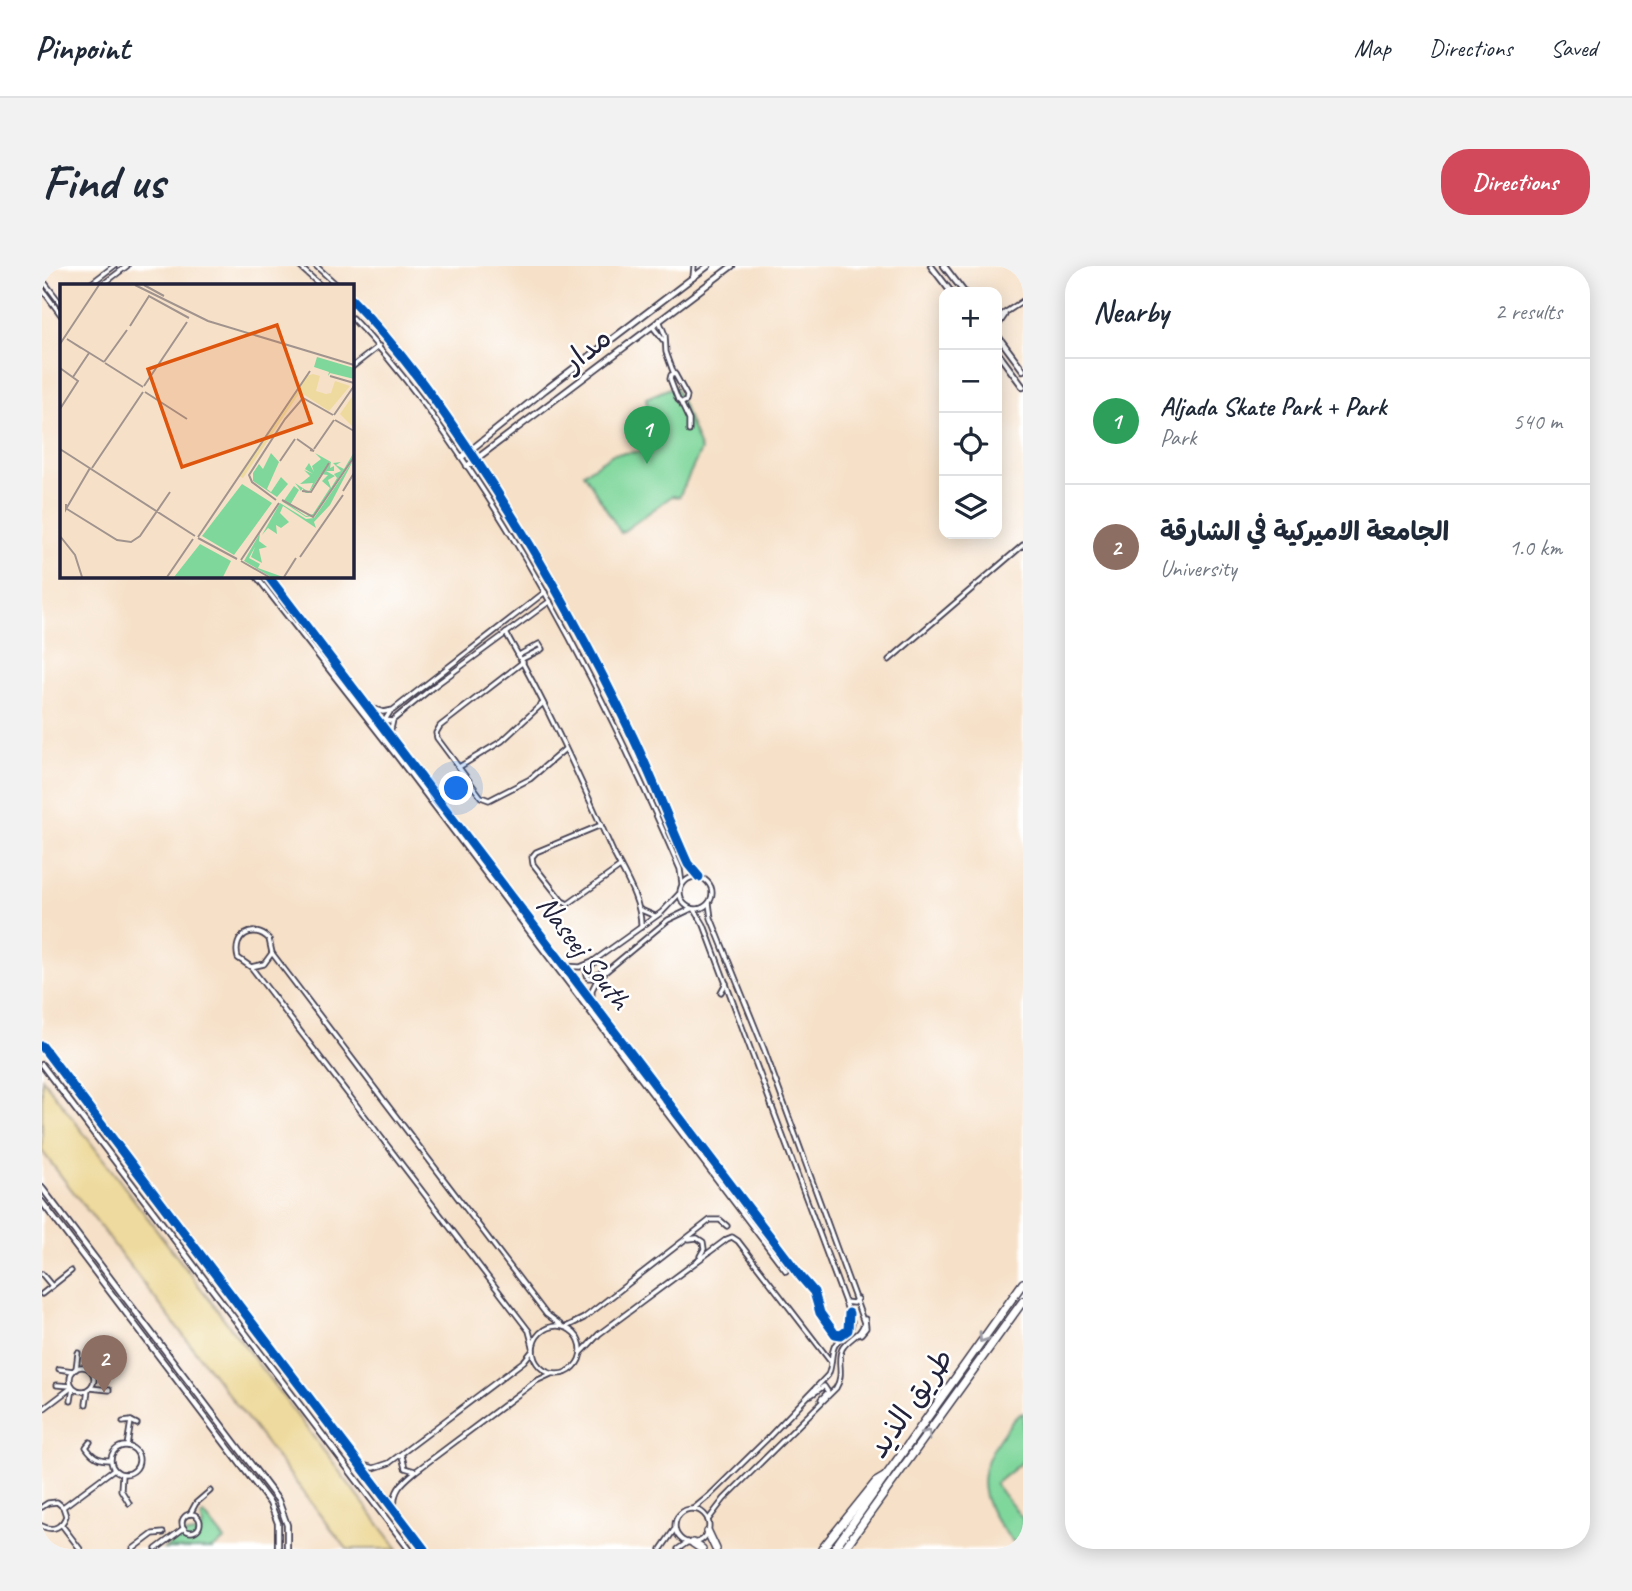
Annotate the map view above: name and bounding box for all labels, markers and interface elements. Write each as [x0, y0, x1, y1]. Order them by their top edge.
text: Pinpoint [35, 27, 129, 69]
text: Map [1354, 33, 1391, 63]
text: Directions [1429, 33, 1512, 63]
text: Saved [1550, 33, 1597, 63]
button: Directions [1441, 149, 1590, 215]
text: Find us [42, 151, 164, 213]
inset map [60, 284, 354, 578]
map controls [939, 287, 1002, 539]
button: + [939, 287, 1002, 350]
text: Nearby [1093, 293, 1169, 331]
text: 2 results [1495, 297, 1562, 326]
street label: مدار [553, 318, 619, 382]
button: − [939, 350, 1002, 413]
text: Aljada Skate Park + Park [1160, 390, 1386, 423]
pin: 1 [624, 406, 670, 464]
text: 1 [1111, 407, 1121, 436]
text: 540 m [1513, 407, 1562, 436]
button: locate [939, 413, 1002, 476]
text: Park [1160, 423, 1196, 452]
button: layers [939, 476, 1002, 539]
text: الجامعة الاميركية في الشارقة [1160, 515, 1449, 548]
text: 2 [1111, 533, 1121, 562]
text: 1.0 km [1509, 533, 1562, 562]
text: University [1160, 554, 1237, 583]
your location [439, 771, 473, 805]
street label: Naseej South [528, 887, 641, 1019]
one-way arrow [979, 1330, 991, 1343]
pin: 2 [81, 1335, 127, 1393]
street label: طريق الذيد [859, 1341, 961, 1465]
one-way arrow [919, 1429, 931, 1442]

